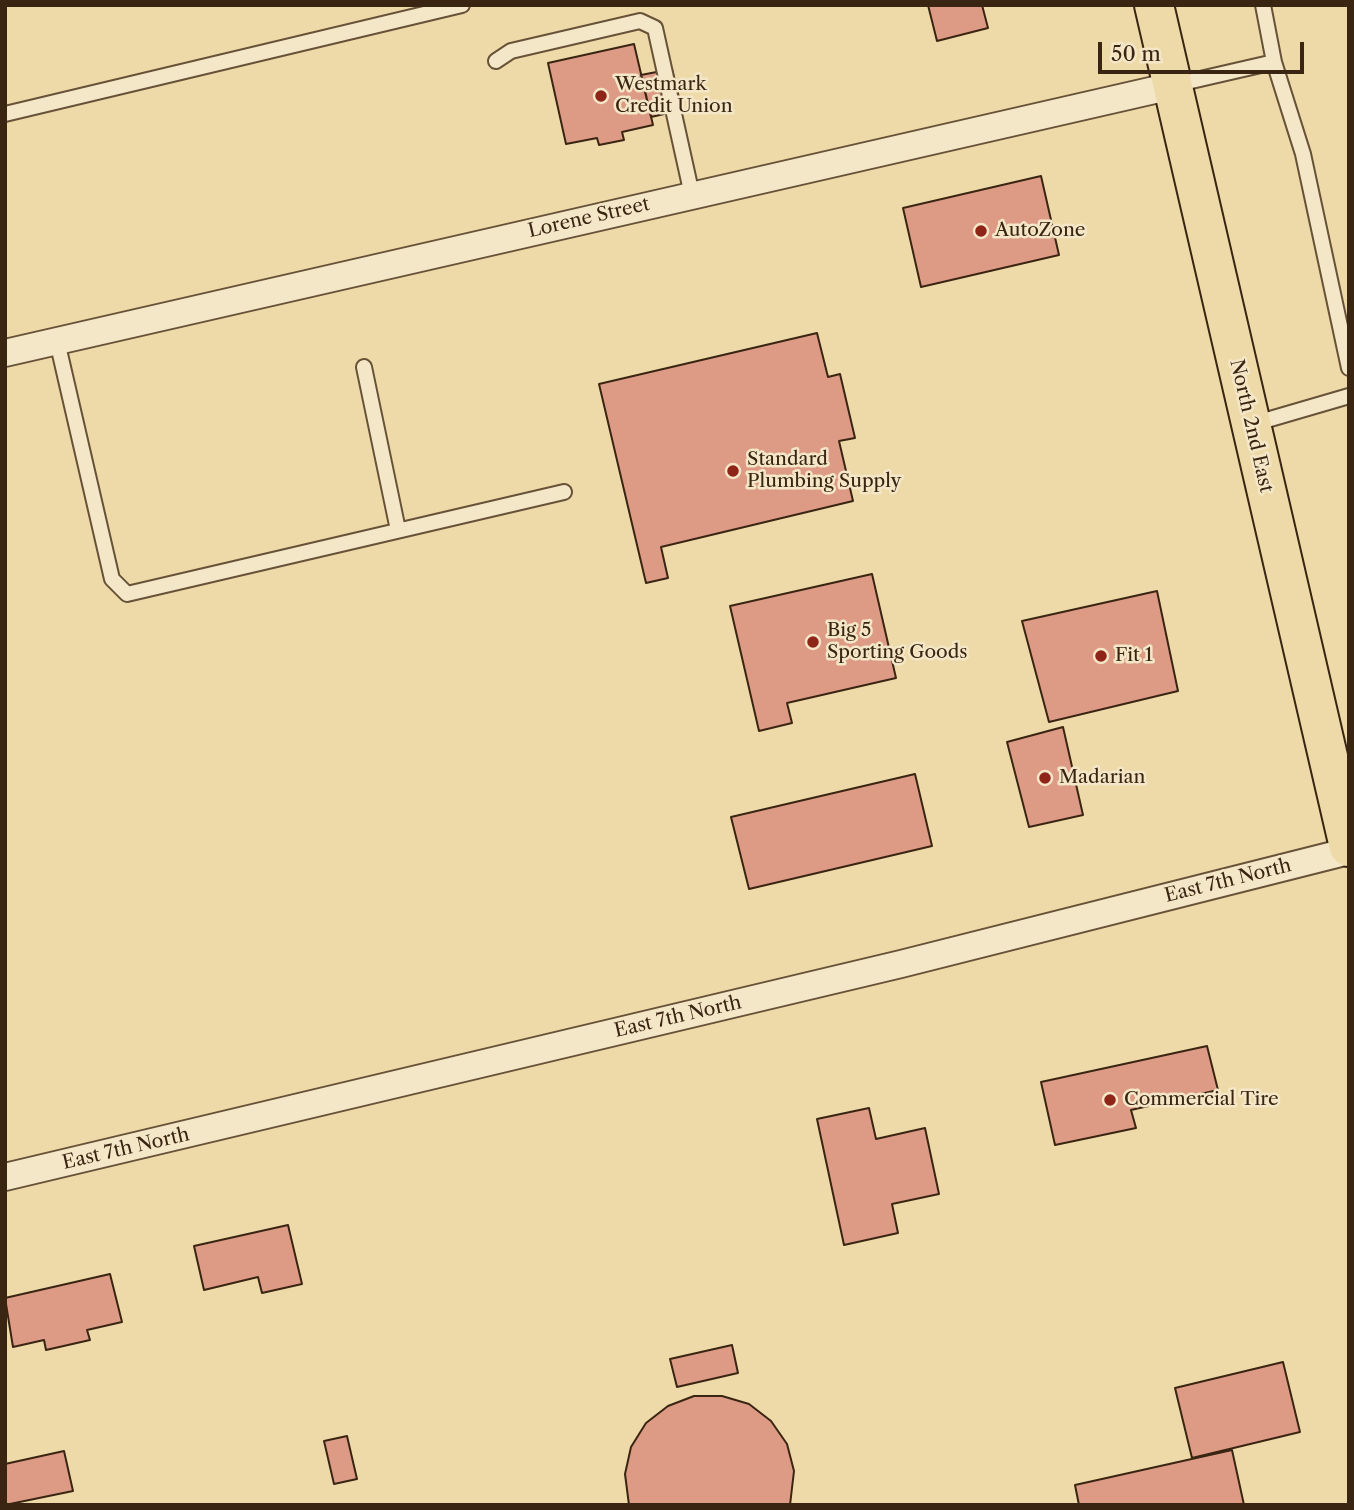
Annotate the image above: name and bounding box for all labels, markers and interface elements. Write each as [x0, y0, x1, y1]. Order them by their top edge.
scale bar [1102, 28, 1308, 72]
text: 50 m [1111, 41, 1161, 66]
place label: Westmark Credit Union [615, 74, 733, 118]
marker: Westmark Credit Union [593, 88, 609, 104]
street label: Lorene Street [526, 193, 652, 243]
place label: AutoZone [995, 220, 1085, 242]
marker: AutoZone [973, 223, 989, 239]
street label: North 2nd East [1225, 357, 1277, 495]
place label: Standard Plumbing Supply [747, 449, 901, 493]
marker: Standard Plumbing Supply [725, 463, 741, 479]
place label: Big 5 Sporting Goods [827, 620, 968, 664]
marker: Big 5 Sporting Goods [805, 634, 821, 650]
place label: Fit 1 [1115, 645, 1153, 667]
marker: Fit 1 [1093, 648, 1109, 664]
place label: Madarian [1059, 767, 1145, 789]
marker: Madarian [1037, 770, 1053, 786]
street label: East 7th North [1162, 854, 1294, 908]
street label: East 7th North [612, 991, 744, 1043]
place label: Commercial Tire [1124, 1089, 1279, 1111]
marker: Commercial Tire [1102, 1092, 1118, 1108]
street label: East 7th North [60, 1123, 192, 1175]

